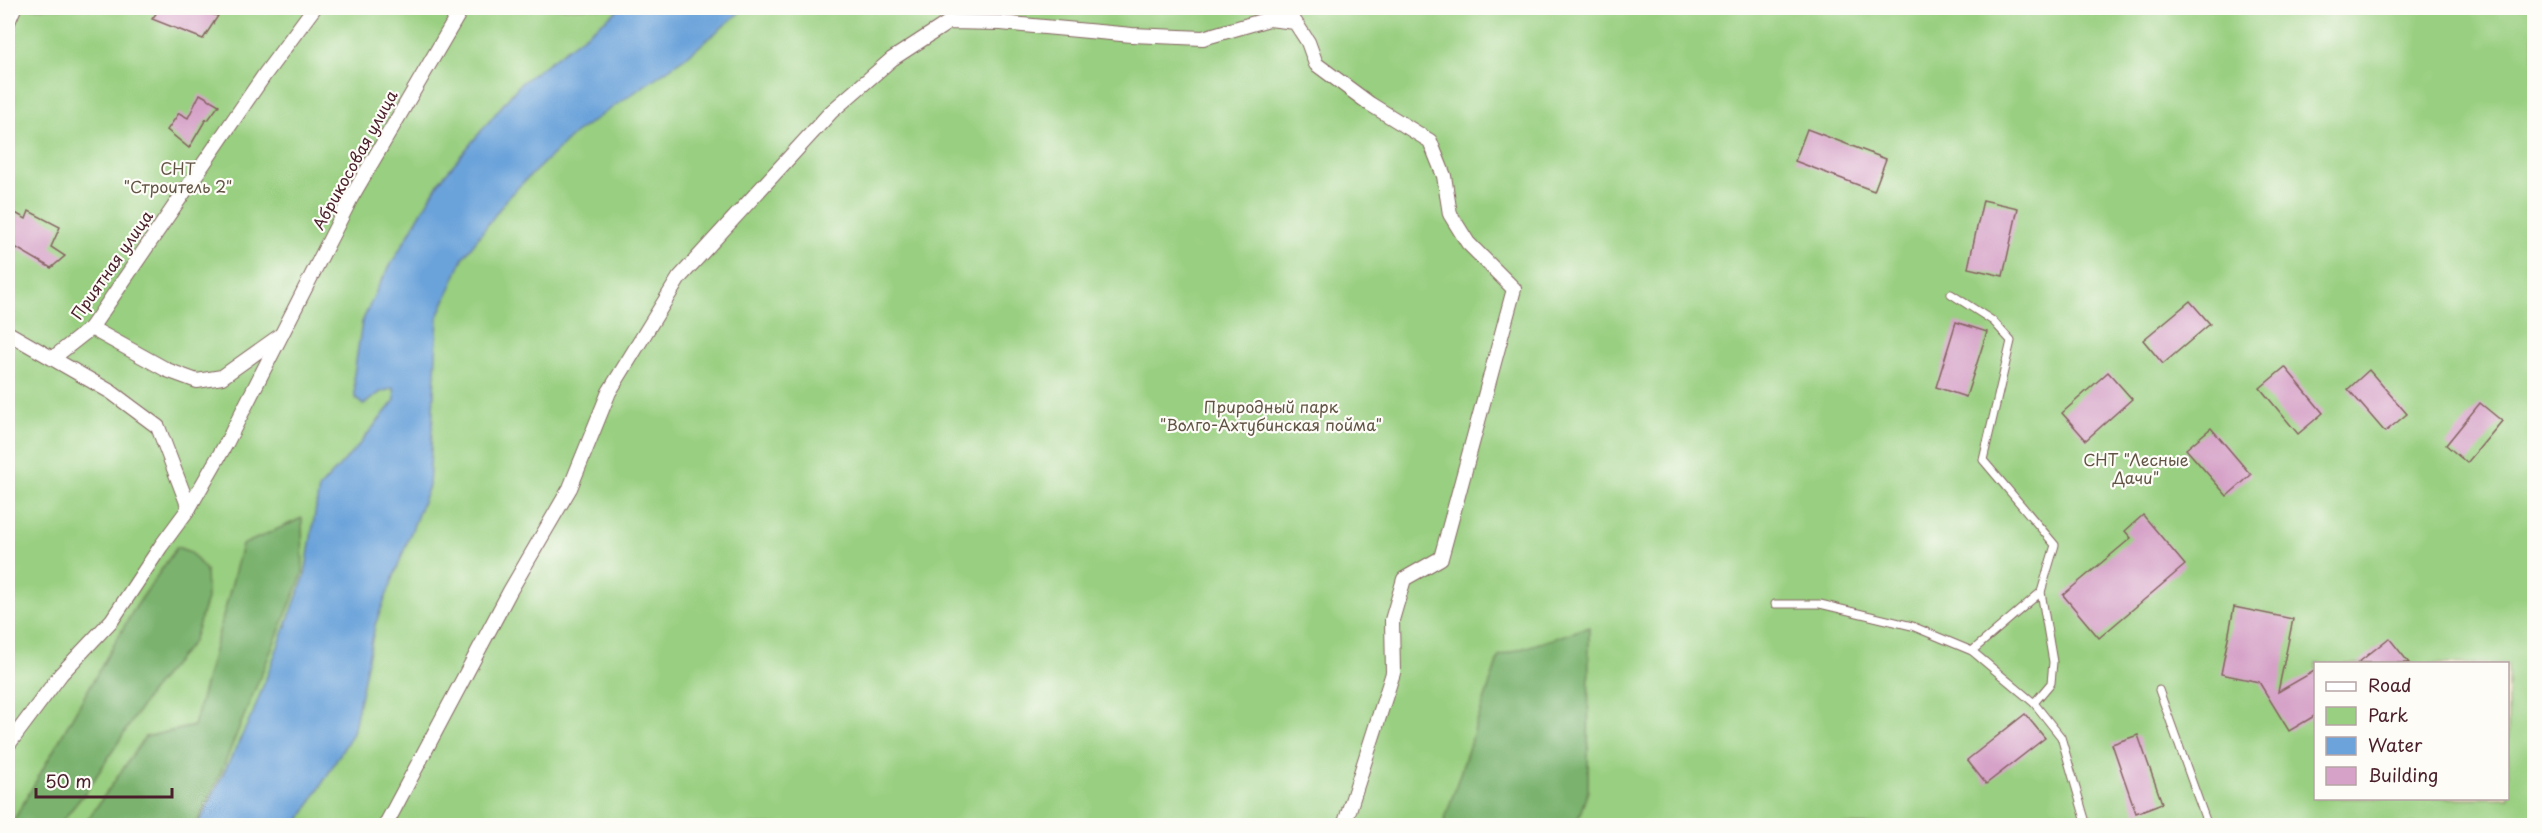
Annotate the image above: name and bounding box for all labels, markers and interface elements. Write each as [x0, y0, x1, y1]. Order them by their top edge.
street label: Абрикосовая улица [306, 85, 403, 234]
park label: СНТ "Строитель 2" [124, 156, 232, 198]
street label: Приятная улица [64, 205, 158, 324]
park label: Природный парк "Волго-Ахтубинская пойма" [1160, 394, 1382, 436]
park label: СНТ "Лесные Дачи" [2083, 447, 2189, 489]
legend [2314, 662, 2509, 800]
text: Road [2368, 671, 2412, 698]
text: Park [2368, 701, 2408, 728]
text: Water [2368, 731, 2423, 758]
scale bar [36, 761, 172, 799]
text: Building [2368, 761, 2438, 788]
text: 50 m [45, 767, 92, 794]

